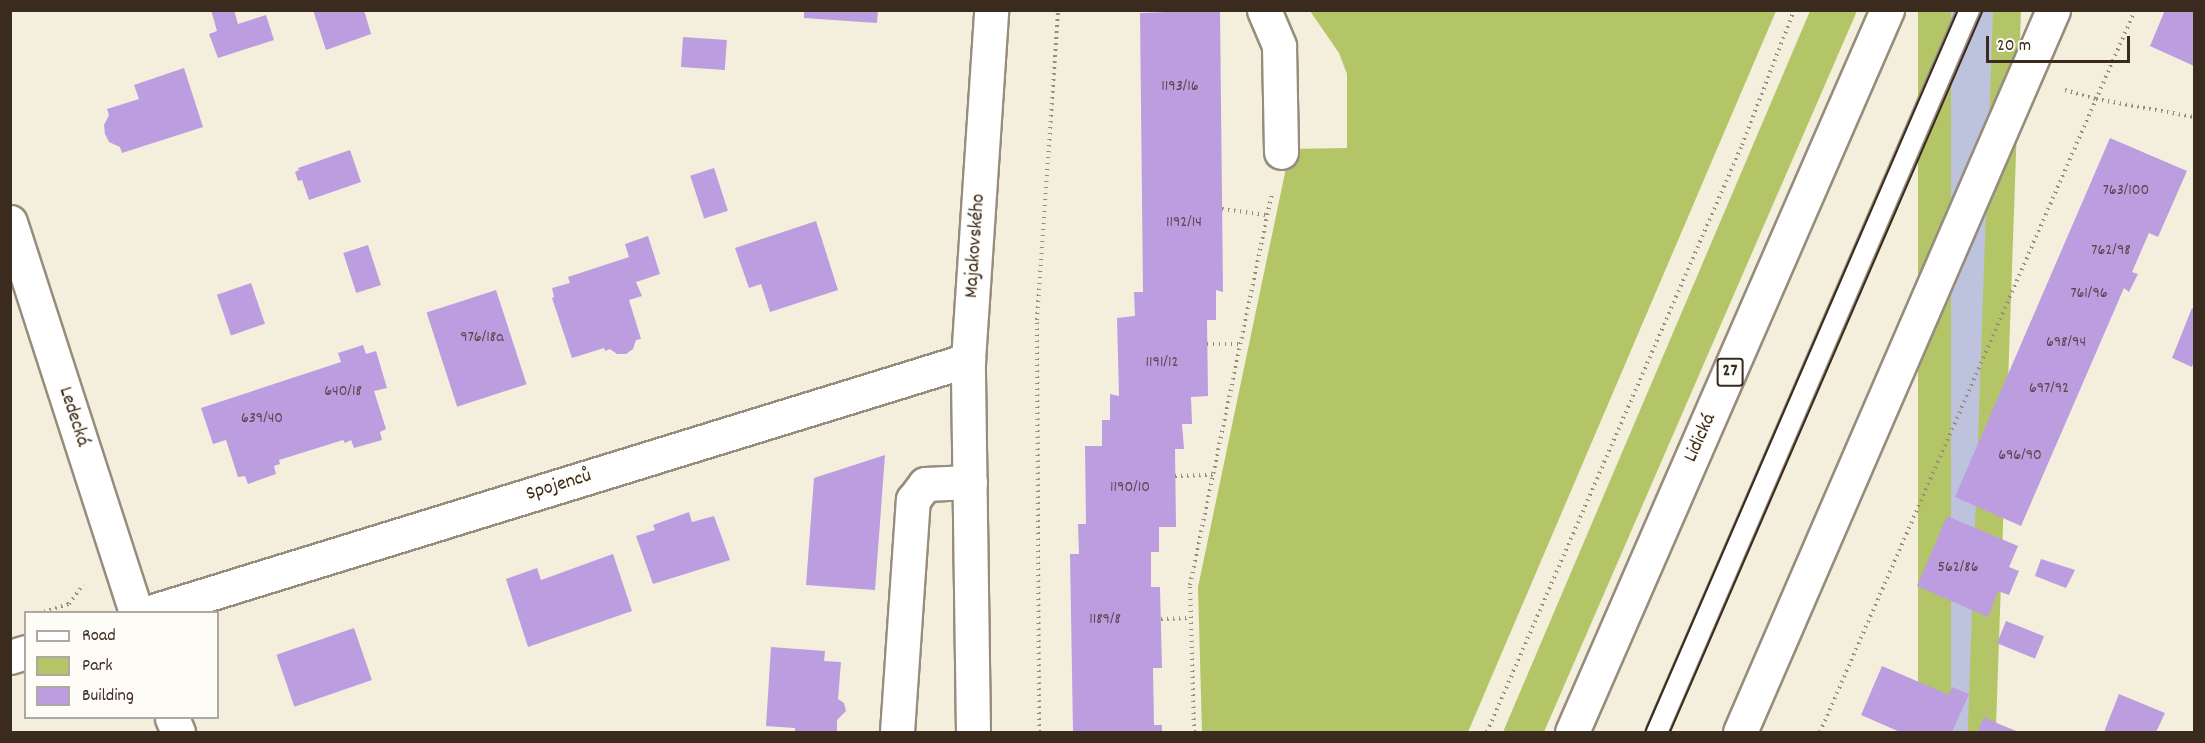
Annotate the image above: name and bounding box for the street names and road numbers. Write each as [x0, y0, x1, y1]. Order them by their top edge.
street label: Majakovského [960, 193, 992, 299]
road number: 27 [1716, 357, 1744, 387]
street label: Ledecká [52, 384, 94, 450]
street label: Lidická [1680, 410, 1722, 466]
street label: Spojenců [524, 465, 594, 507]

